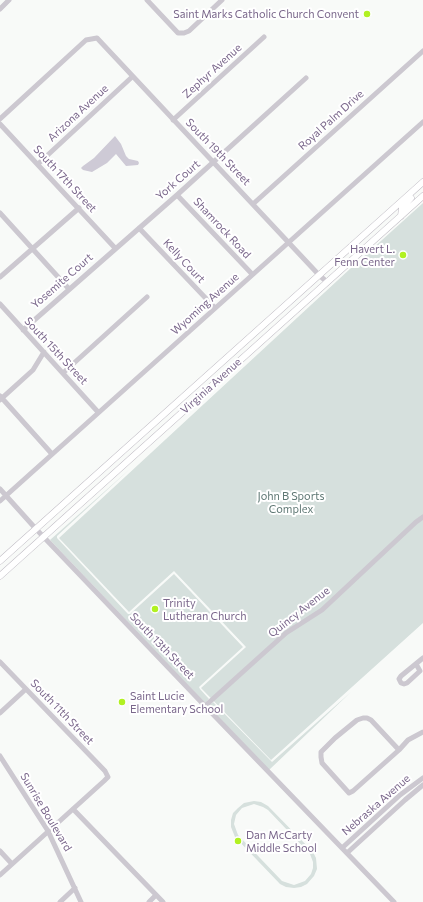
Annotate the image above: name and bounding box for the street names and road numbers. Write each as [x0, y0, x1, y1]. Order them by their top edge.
street label: Zephyr Avenue [180, 41, 244, 101]
street label: Arizona Avenue [45, 82, 111, 144]
street label: Royal Palm Drive [296, 87, 366, 153]
street label: South 19th Street [183, 116, 253, 188]
street label: South 17th Street [31, 143, 99, 215]
street label: York Court [153, 157, 203, 203]
street label: Shamrock Road [191, 195, 253, 261]
street label: Kelly Court [160, 236, 208, 286]
street label: Yosemite Court [28, 251, 96, 311]
street label: Wyoming Avenue [168, 270, 242, 338]
street label: South 15th Street [21, 315, 91, 387]
street label: Virginia Avenue [178, 355, 244, 417]
street label: Quincy Avenue [266, 584, 332, 640]
street label: South 13th Street [127, 610, 197, 682]
street label: South 11th Street [28, 677, 96, 747]
street label: Sunrise Boulevard [17, 770, 75, 854]
street label: Nebraska Avenue [339, 772, 413, 838]

